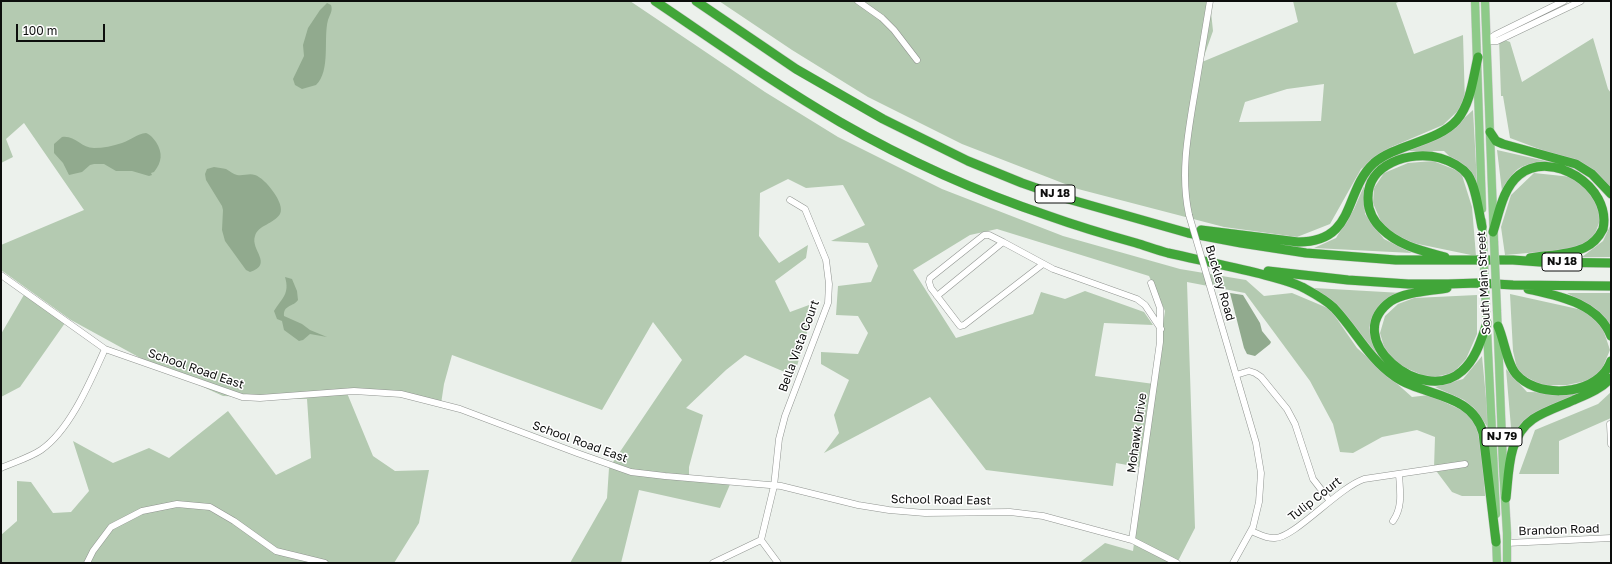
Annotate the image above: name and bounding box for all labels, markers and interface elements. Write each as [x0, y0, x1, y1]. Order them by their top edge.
scale bar [18, 16, 107, 42]
text: 100 m [23, 23, 57, 38]
road number: NJ 18 [1035, 185, 1075, 203]
street label: South Main Street [1474, 231, 1494, 335]
street label: Buckley Road [1202, 243, 1238, 323]
road number: NJ 18 [1542, 253, 1582, 271]
street label: Bella Vista Court [776, 298, 822, 394]
street label: School Road East [146, 346, 246, 392]
street label: Mohawk Drive [1124, 392, 1150, 474]
street label: School Road East [530, 418, 630, 466]
road number: NJ 79 [1482, 428, 1522, 446]
street label: Tulip Court [1286, 474, 1344, 524]
street label: School Road East [891, 492, 991, 508]
street label: Brandon Road [1518, 521, 1600, 539]

